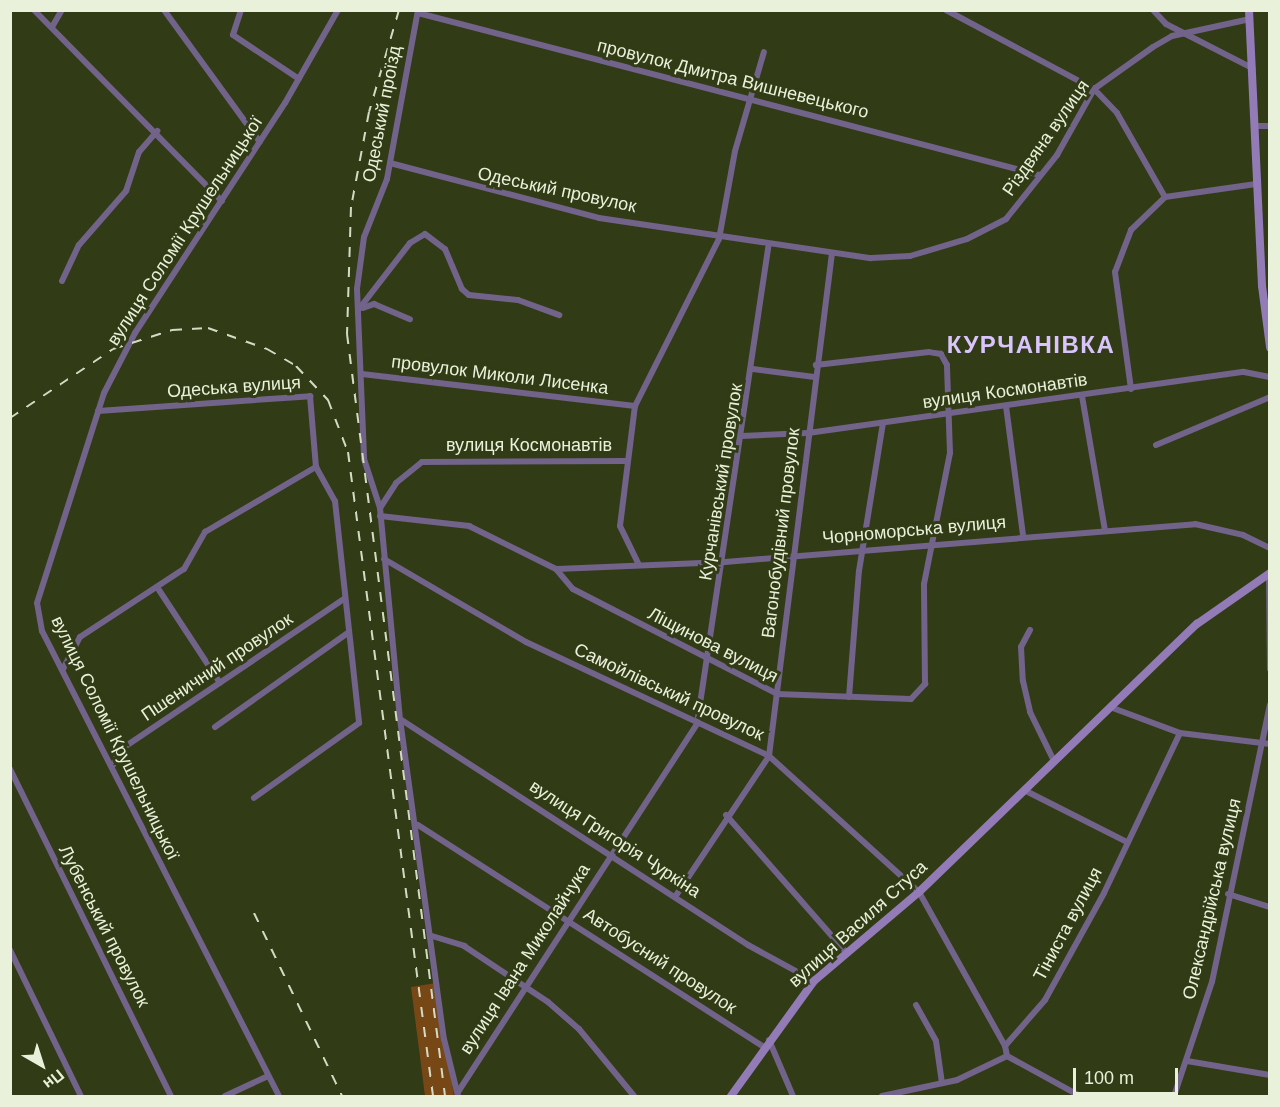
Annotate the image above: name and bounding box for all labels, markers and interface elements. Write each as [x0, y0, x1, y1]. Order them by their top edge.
street label: провулок Дмитра Вишневецького [595, 35, 871, 123]
street label: Одеський проїзд [358, 44, 406, 184]
street label: Різдвяна вулиця [998, 76, 1094, 200]
street label: вулиця Соломії Крушельницької [103, 112, 267, 350]
street label: Одеський провулок [476, 163, 638, 217]
district label: КУРЧАНІВКА [947, 331, 1115, 359]
street label: провулок Миколи Лисенка [390, 351, 610, 399]
street label: вулиця Космонавтів [921, 369, 1089, 413]
street label: Одеська вулиця [166, 372, 302, 402]
street label: Курчанівський провулок [695, 382, 747, 582]
street label: Вагонобудівний провулок [757, 427, 805, 639]
street label: вулиця Космонавтів [446, 434, 612, 456]
street label: Чорноморська вулиця [821, 511, 1007, 549]
street label: Ліщинова вулиця [644, 603, 782, 687]
street label: Пшеничний провулок [137, 608, 297, 726]
street label: вулиця Соломії Крушельницької [46, 612, 184, 864]
street label: Самойлівський провулок [571, 638, 767, 746]
street label: вулиця Григорія Чуркіна [525, 776, 705, 902]
street label: Олександрійська вулиця [1178, 796, 1246, 1002]
street label: Лубенський провулок [54, 841, 154, 1011]
street label: вулиця Василя Стуса [784, 856, 932, 992]
street label: вулиця Івана Миколайчука [455, 860, 595, 1058]
street label: Тіниста вулиця [1029, 864, 1107, 984]
street label: Автобусний провулок [579, 903, 741, 1019]
north arrow [12, 1035, 72, 1095]
scale bar [1076, 1056, 1181, 1094]
text: Пн [40, 1066, 67, 1093]
text: 100 m [1084, 1068, 1134, 1088]

